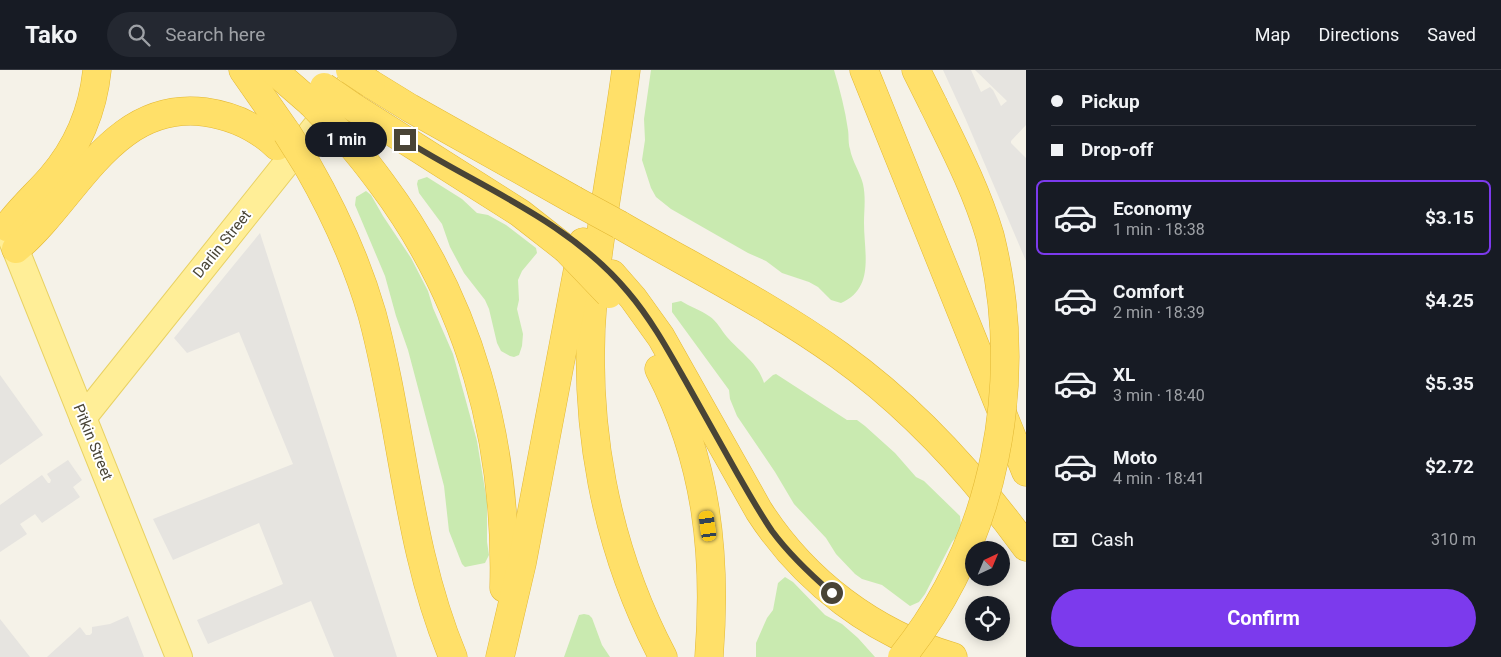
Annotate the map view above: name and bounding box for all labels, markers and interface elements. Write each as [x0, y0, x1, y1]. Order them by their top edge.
search box [107, 12, 457, 57]
text: Tako [25, 21, 77, 49]
icon: search [125, 21, 153, 49]
text: Search here [165, 23, 265, 46]
text: Map [1255, 24, 1290, 45]
text: Directions [1318, 24, 1399, 45]
text: Saved [1427, 24, 1476, 45]
text: Pickup [1081, 90, 1140, 113]
callout: 1 min [305, 122, 388, 158]
route end [394, 129, 416, 151]
text: 1 min [326, 130, 366, 149]
text: Drop-off [1081, 138, 1153, 161]
icon: car [1053, 195, 1098, 240]
text: Economy [1113, 197, 1192, 220]
street label: Darlin Street [189, 206, 255, 282]
text: $3.15 [1425, 206, 1474, 229]
text: 1 min · 18:38 [1113, 220, 1205, 239]
icon: car [1053, 278, 1098, 323]
text: Comfort [1113, 280, 1184, 303]
text: $4.25 [1425, 289, 1474, 312]
text: 2 min · 18:39 [1113, 303, 1205, 322]
icon: car [1053, 361, 1098, 406]
text: XL [1113, 363, 1135, 386]
text: $5.35 [1425, 372, 1474, 395]
text: 3 min · 18:40 [1113, 386, 1205, 405]
street label: Pitkin Street [70, 401, 117, 483]
icon: car [1053, 444, 1098, 489]
text: Moto [1113, 446, 1157, 469]
text: $2.72 [1425, 455, 1474, 478]
text: 4 min · 18:41 [1113, 469, 1205, 488]
car [698, 510, 717, 542]
icon: cash [1051, 526, 1079, 554]
text: Cash [1091, 528, 1134, 551]
text: 310 m [1431, 530, 1476, 549]
north arrow [965, 541, 1010, 586]
map controls [965, 541, 1010, 641]
route start [821, 582, 843, 604]
button: Confirm [1051, 589, 1476, 647]
button: locate [965, 596, 1010, 641]

